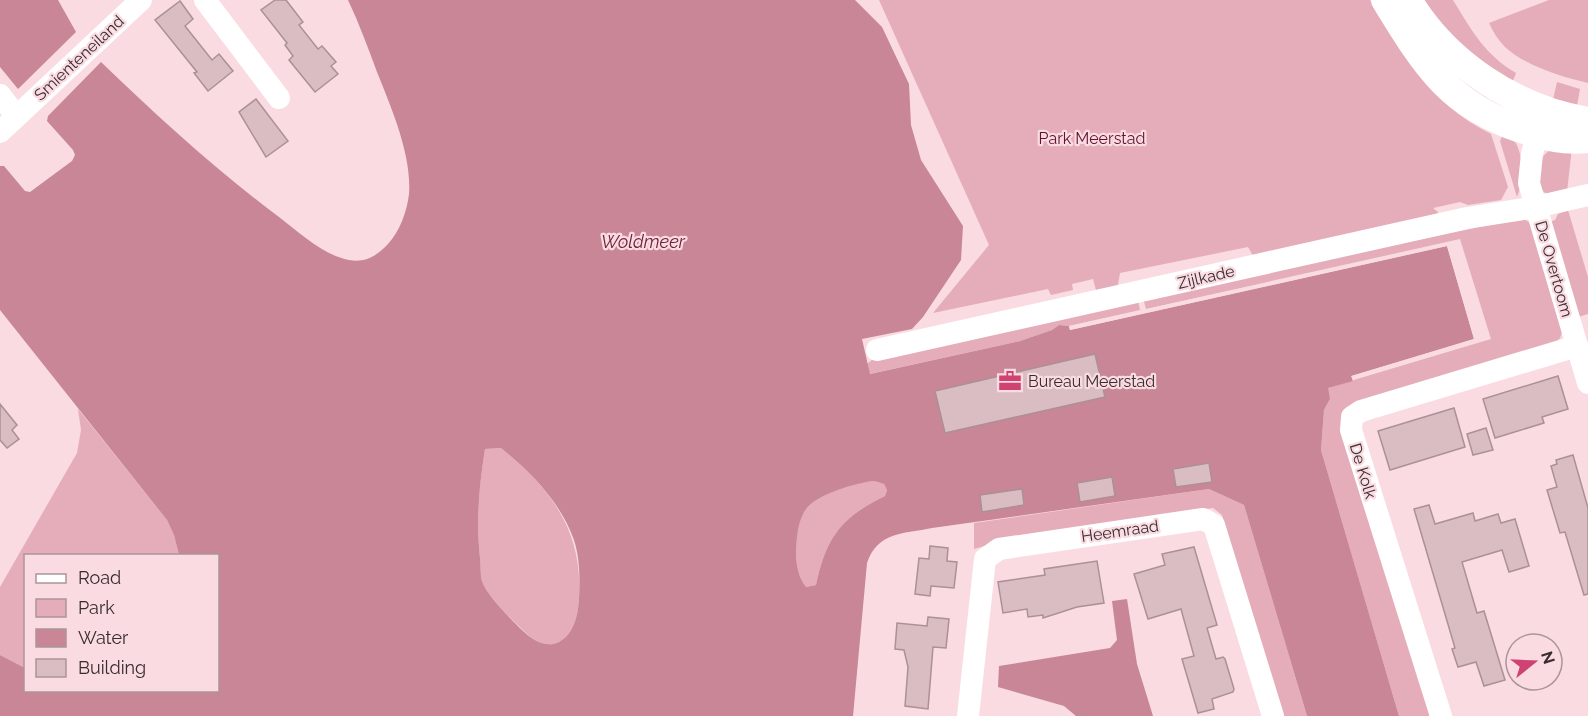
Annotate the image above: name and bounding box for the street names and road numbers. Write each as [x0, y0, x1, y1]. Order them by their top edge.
street label: Smienteneiland [30, 12, 128, 104]
street label: De Overtoom [1531, 219, 1577, 319]
street label: Zijlkade [1176, 261, 1236, 293]
street label: De Kolk [1346, 441, 1381, 502]
street label: Heemraad [1080, 516, 1160, 546]

